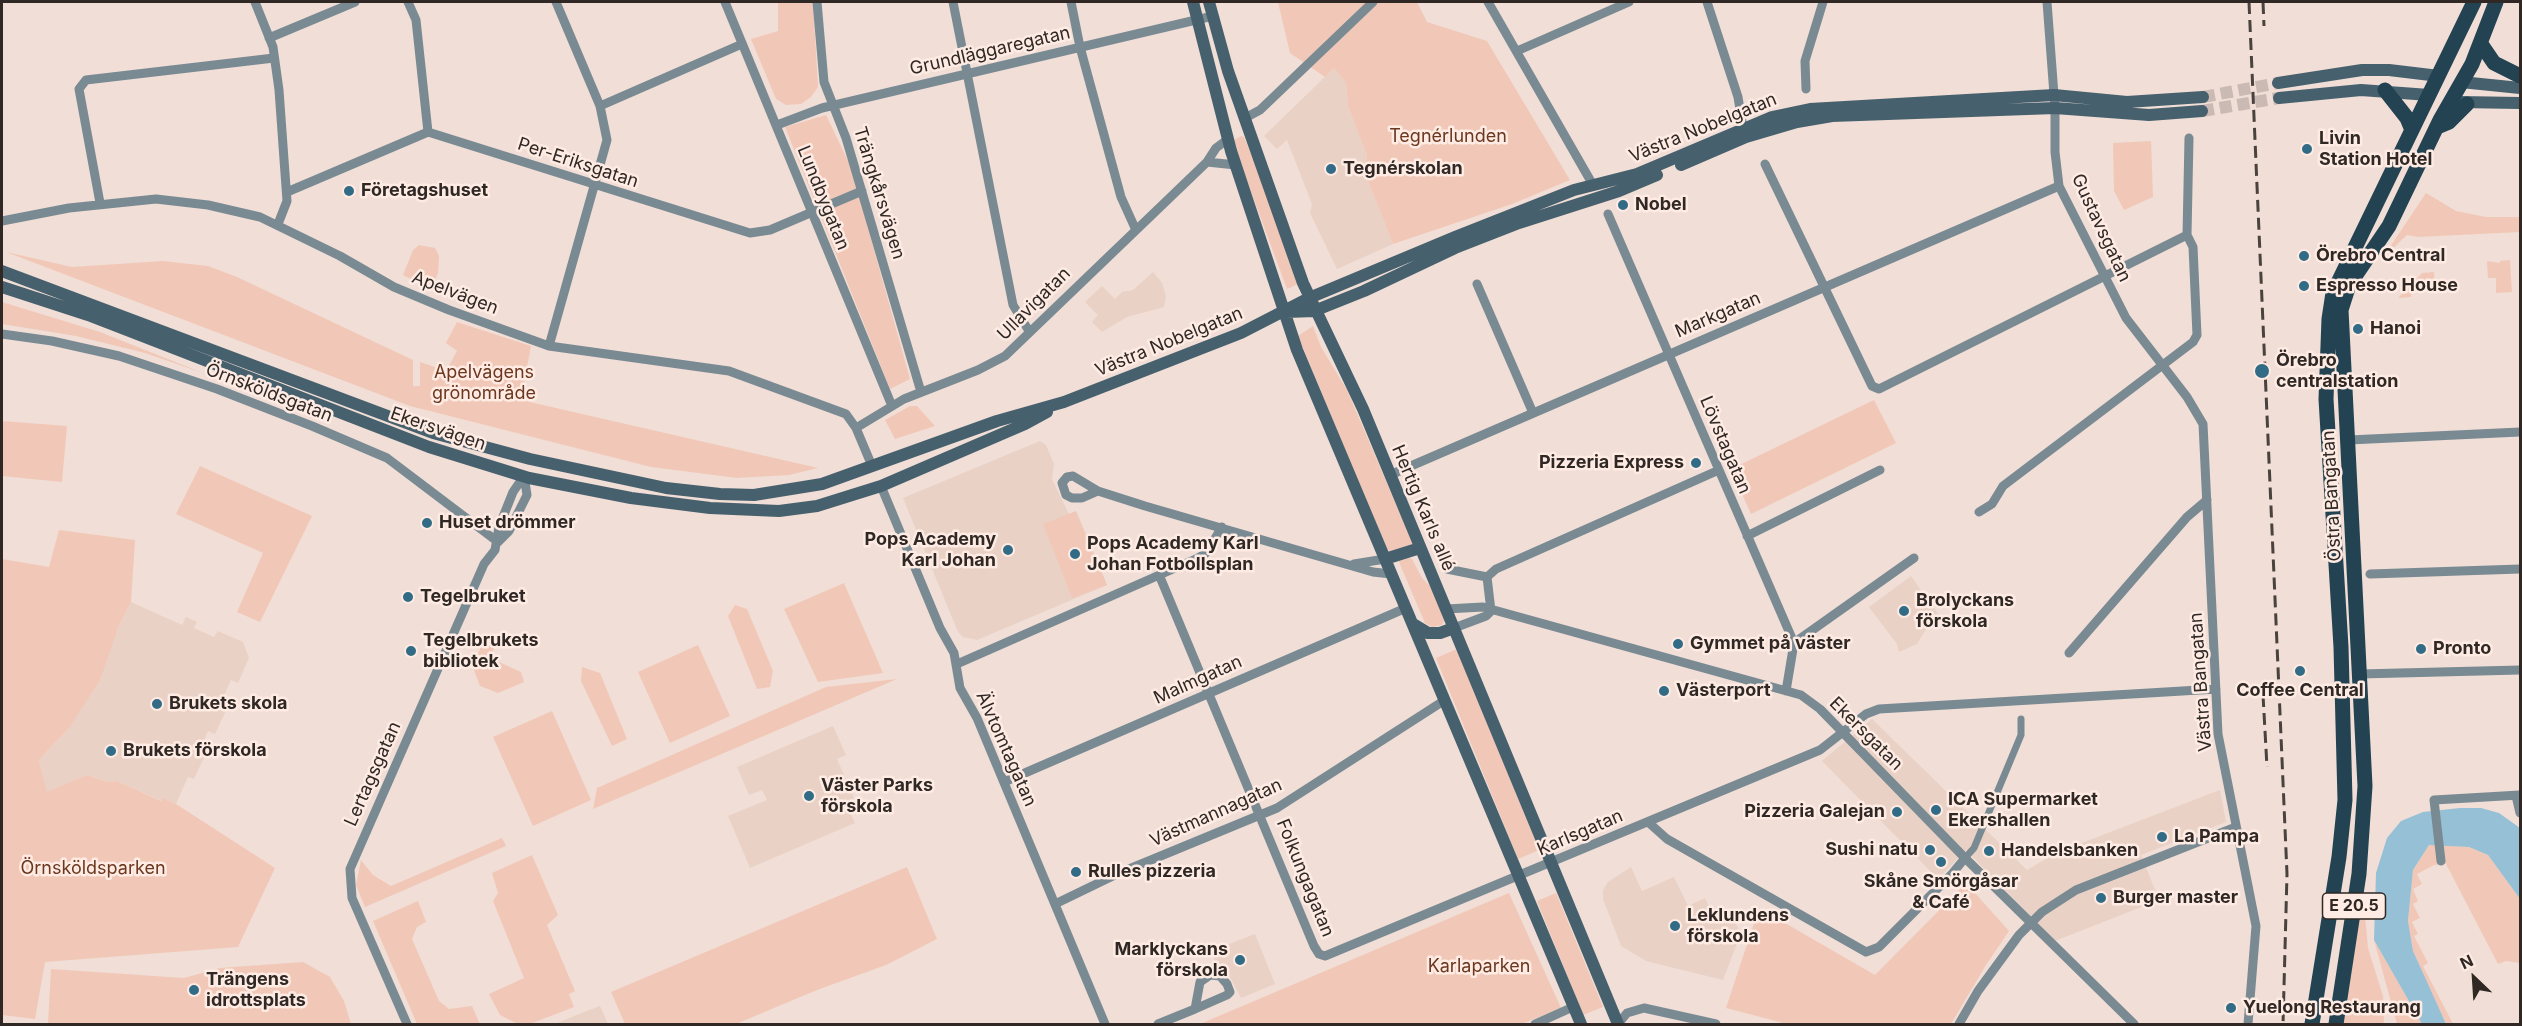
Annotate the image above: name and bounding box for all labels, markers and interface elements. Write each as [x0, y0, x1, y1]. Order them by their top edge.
street label: Grundläggaregatan [908, 22, 1072, 80]
street label: Västra Nobelgatan [1626, 89, 1780, 167]
street label: Trängkårsvägen [849, 124, 909, 262]
park label: Tegnérlunden [1389, 126, 1507, 148]
place label: Livin Station Hotel [2319, 128, 2432, 170]
street label: Per-Eriksgatan [515, 133, 641, 193]
marker: Livin Station Hotel [2300, 142, 2314, 156]
street label: Lundbygatan [792, 143, 854, 253]
place label: Tegnérskolan [1343, 158, 1463, 180]
marker: Tegnérskolan [1324, 162, 1338, 176]
street label: Gustavsgatan [2067, 170, 2135, 286]
place label: Företagshuset [361, 180, 488, 202]
marker: Företagshuset [342, 184, 356, 198]
place label: Nobel [1635, 194, 1687, 216]
marker: Nobel [1616, 198, 1630, 212]
place label: Örebro Central [2316, 245, 2445, 267]
marker: Örebro Central [2297, 249, 2311, 263]
street label: Ullavigatan [993, 263, 1075, 345]
street label: Apelvägen [409, 267, 501, 319]
place label: Espresso House [2316, 275, 2458, 297]
marker: Espresso House [2297, 279, 2311, 293]
street label: Markgatan [1672, 287, 1764, 343]
street label: Västra Nobelgatan [1092, 303, 1246, 381]
place label: Hanoi [2370, 318, 2421, 340]
marker: Hanoi [2351, 322, 2365, 336]
place label: Örebro centralstation [2276, 350, 2398, 392]
street label: Örnsköldsgatan [203, 359, 335, 427]
park label: Apelvägens grönområde [432, 362, 536, 404]
marker: Örebro centralstation [2253, 362, 2271, 380]
street label: Lövstagatan [1695, 393, 1755, 497]
street label: Ekersvägen [388, 403, 488, 455]
street label: Östra Bangatan [2318, 430, 2346, 562]
street label: Hertig Karls allé [1387, 442, 1459, 574]
place label: Pizzeria Express [1539, 452, 1684, 474]
marker: Pizzeria Express [1689, 456, 1703, 470]
place label: Huset drömmer [439, 512, 575, 534]
marker: Huset drömmer [420, 516, 434, 530]
place label: Pops Academy Karl Johan [864, 529, 996, 572]
place label: Pops Academy Karl Johan Fotbollsplan [1087, 533, 1259, 576]
marker: Pops Academy Karl Johan [1001, 543, 1015, 557]
marker: Pops Academy Karl Johan Fotbollsplan [1068, 547, 1082, 561]
place label: Tegelbruket [420, 586, 526, 608]
marker: Tegelbruket [401, 590, 415, 604]
place label: Brolyckans förskola [1916, 590, 2014, 632]
marker: Brolyckans förskola [1897, 604, 1911, 618]
street label: Västra Bangatan [2185, 612, 2217, 752]
place label: Tegelbrukets bibliotek [423, 630, 538, 672]
place label: Gymmet på väster [1690, 633, 1851, 655]
marker: Gymmet på väster [1671, 637, 1685, 651]
place label: Pronto [2433, 638, 2491, 660]
marker: Pronto [2414, 642, 2428, 656]
marker: Tegelbrukets bibliotek [404, 644, 418, 658]
street label: Malmgatan [1151, 651, 1245, 709]
marker: Coffee Central [2293, 664, 2307, 678]
place label: Västerport [1676, 680, 1771, 702]
place label: Coffee Central [2236, 680, 2364, 702]
marker: Västerport [1657, 684, 1671, 698]
street label: Älvtomtagatan [971, 688, 1041, 810]
place label: Brukets skola [169, 693, 287, 715]
street label: Ekersgatan [1825, 693, 1907, 775]
marker: Brukets skola [150, 697, 164, 711]
street label: Lertagsgatan [340, 718, 406, 830]
place label: Brukets förskola [123, 740, 267, 762]
marker: Brukets förskola [104, 744, 118, 758]
street label: Västmannagatan [1147, 774, 1285, 852]
place label: Väster Parks förskola [821, 775, 933, 818]
marker: Väster Parks förskola [802, 789, 816, 803]
place label: ICA Supermarket Ekershallen [1948, 789, 2098, 832]
place label: Pizzeria Galejan [1744, 801, 1885, 823]
marker: ICA Supermarket Ekershallen [1929, 803, 1943, 817]
street label: Karlsgatan [1534, 805, 1626, 861]
marker: Pizzeria Galejan [1890, 805, 1904, 819]
street label: Folkungagatan [1272, 816, 1338, 940]
place label: La Pampa [2174, 826, 2259, 848]
marker: La Pampa [2155, 830, 2169, 844]
place label: Sushi natu [1825, 839, 1918, 861]
place label: Handelsbanken [2001, 840, 2138, 862]
marker: Sushi natu [1923, 843, 1937, 857]
marker: Handelsbanken [1982, 844, 1996, 858]
marker: Skåne Smörgåsar & Café [1934, 855, 1948, 869]
park label: Örnsköldsparken [20, 858, 166, 880]
place label: Rulles pizzeria [1088, 861, 1216, 883]
marker: Rulles pizzeria [1069, 865, 1083, 879]
place label: Skåne Smörgåsar & Café [1864, 871, 2018, 914]
place label: Burger master [2113, 887, 2238, 909]
marker: Burger master [2094, 891, 2108, 905]
road number: E 20.5 [2322, 893, 2386, 919]
place label: Leklundens förskola [1687, 905, 1789, 948]
marker: Leklundens förskola [1668, 919, 1682, 933]
place label: Marklyckans förskola [1114, 939, 1228, 982]
north arrow [2444, 948, 2504, 1008]
text: N [2457, 950, 2476, 973]
marker: Marklyckans förskola [1233, 953, 1247, 967]
park label: Karlaparken [1428, 956, 1530, 978]
place label: Trängens idrottsplats [206, 969, 306, 1012]
marker: Trängens idrottsplats [187, 983, 201, 997]
place label: Yuelong Restaurang [2243, 997, 2421, 1019]
marker: Yuelong Restaurang [2224, 1001, 2238, 1015]

